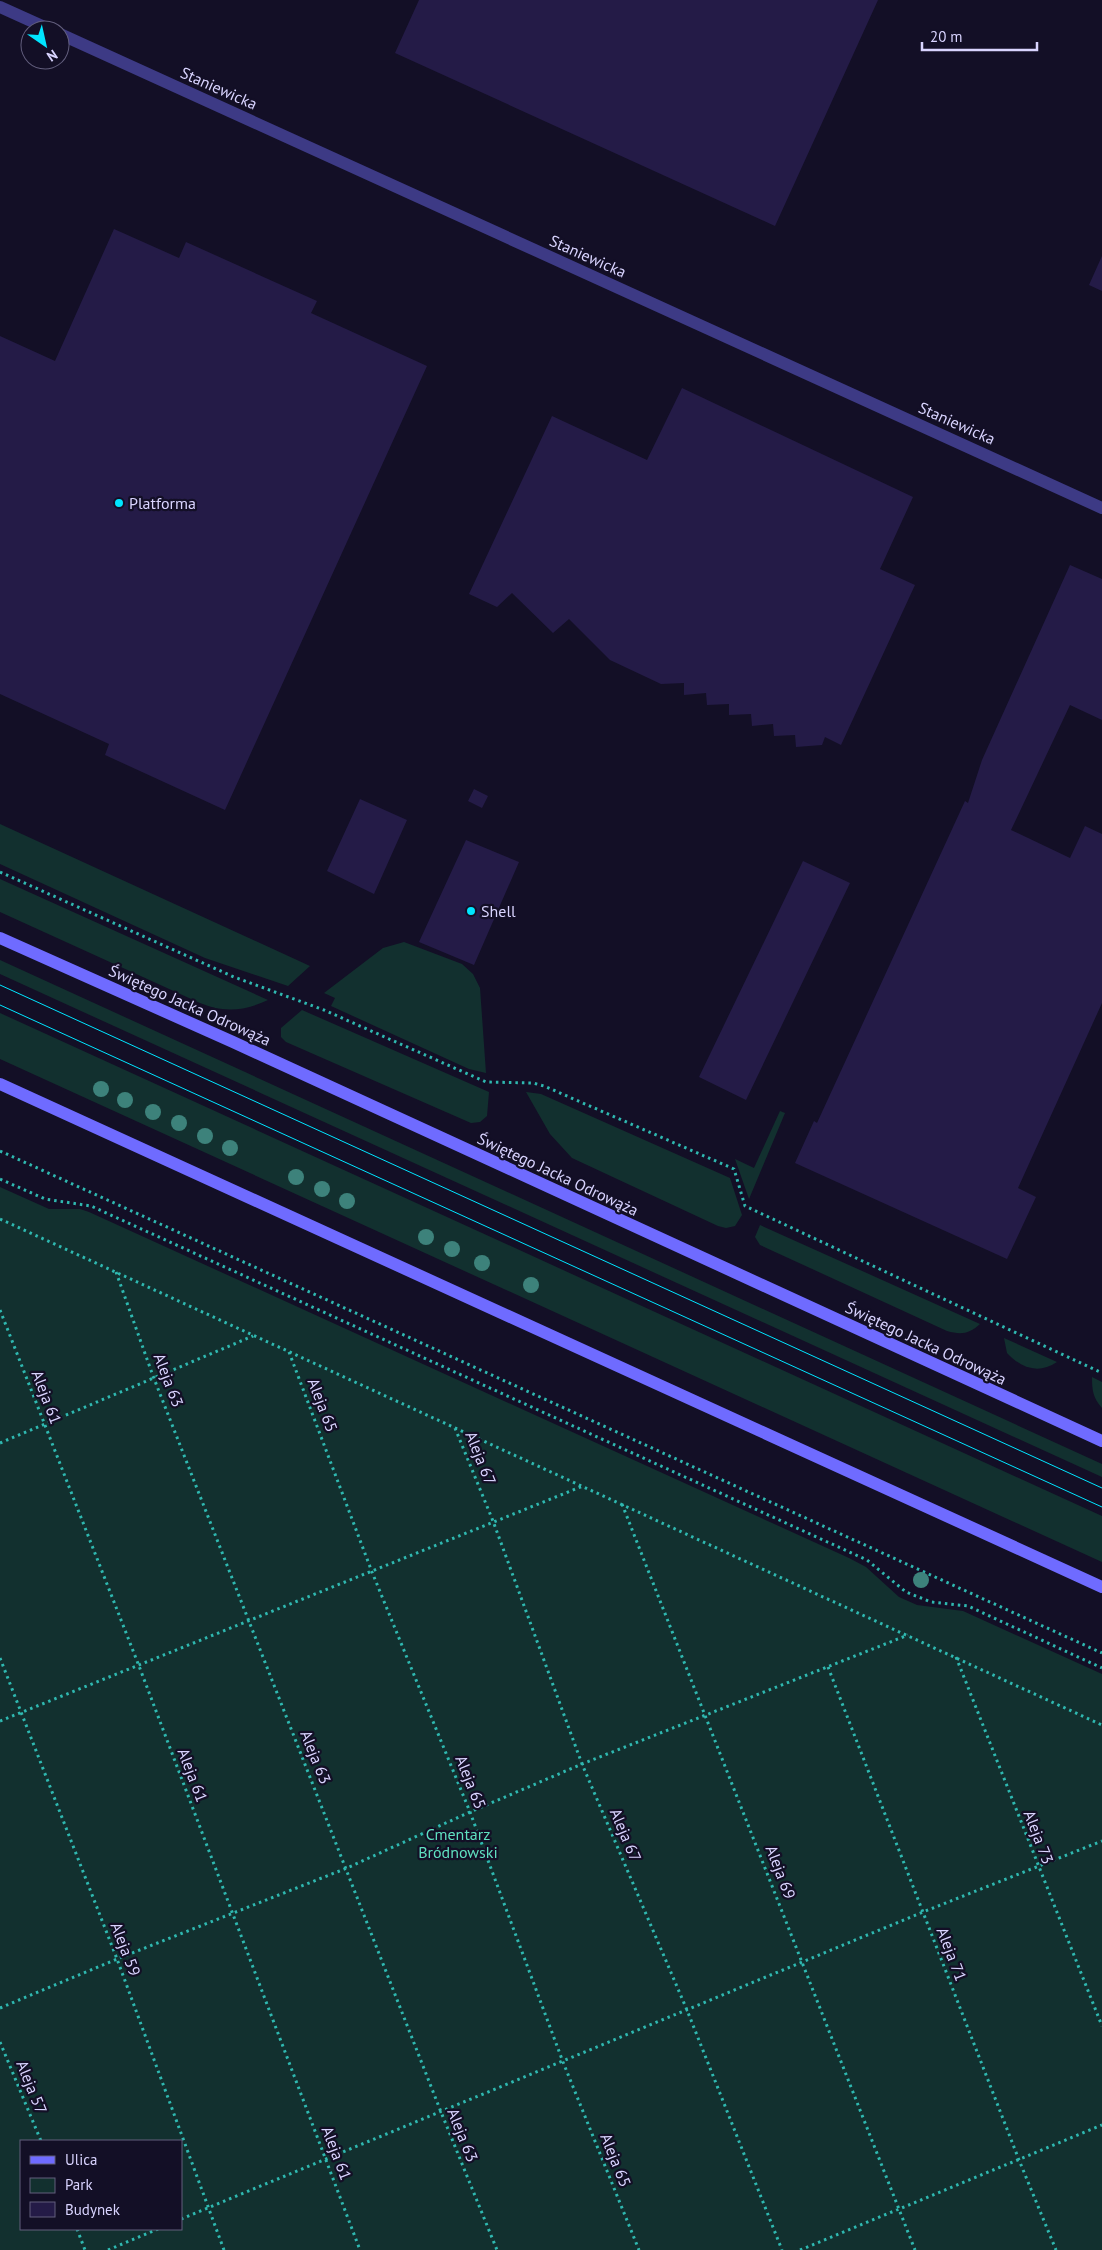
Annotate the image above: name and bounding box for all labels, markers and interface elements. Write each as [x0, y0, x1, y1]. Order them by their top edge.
north arrow [20, 20, 70, 70]
scale bar [922, 20, 1037, 52]
text: 20 m [930, 27, 963, 46]
text: N [43, 46, 61, 66]
street label: Staniewicka [178, 62, 260, 114]
street label: Staniewicka [547, 230, 629, 282]
street label: Staniewicka [916, 397, 998, 449]
place label: Platforma [129, 493, 196, 513]
marker: Platforma [113, 497, 125, 509]
place label: Shell [481, 901, 516, 921]
marker: Shell [465, 905, 477, 917]
street label: Świętego Jacka Odrowąża [106, 960, 274, 1050]
street label: Świętego Jacka Odrowąża [474, 1128, 642, 1220]
street label: Świętego Jacka Odrowąża [842, 1297, 1010, 1389]
street label: Aleja 63 [150, 1350, 188, 1410]
street label: Aleja 61 [28, 1367, 66, 1427]
street label: Aleja 65 [304, 1375, 342, 1435]
street label: Aleja 67 [461, 1428, 501, 1488]
street label: Aleja 63 [296, 1727, 336, 1787]
street label: Aleja 61 [174, 1745, 212, 1805]
street label: Aleja 65 [451, 1752, 491, 1812]
street label: Aleja 67 [606, 1805, 646, 1865]
street label: Aleja 73 [1020, 1807, 1058, 1867]
park label: Cmentarz Bródnowski [418, 1824, 498, 1862]
street label: Aleja 69 [762, 1842, 800, 1902]
street label: Aleja 59 [107, 1919, 145, 1979]
street label: Aleja 71 [933, 1924, 971, 1984]
street label: Aleja 57 [12, 2057, 52, 2117]
street label: Aleja 63 [443, 2105, 483, 2165]
street label: Aleja 61 [318, 2123, 356, 2183]
street label: Aleja 65 [596, 2130, 636, 2190]
legend [20, 2140, 182, 2230]
text: Ulica [65, 2150, 97, 2169]
text: Park [65, 2175, 93, 2194]
text: Budynek [65, 2200, 121, 2219]

